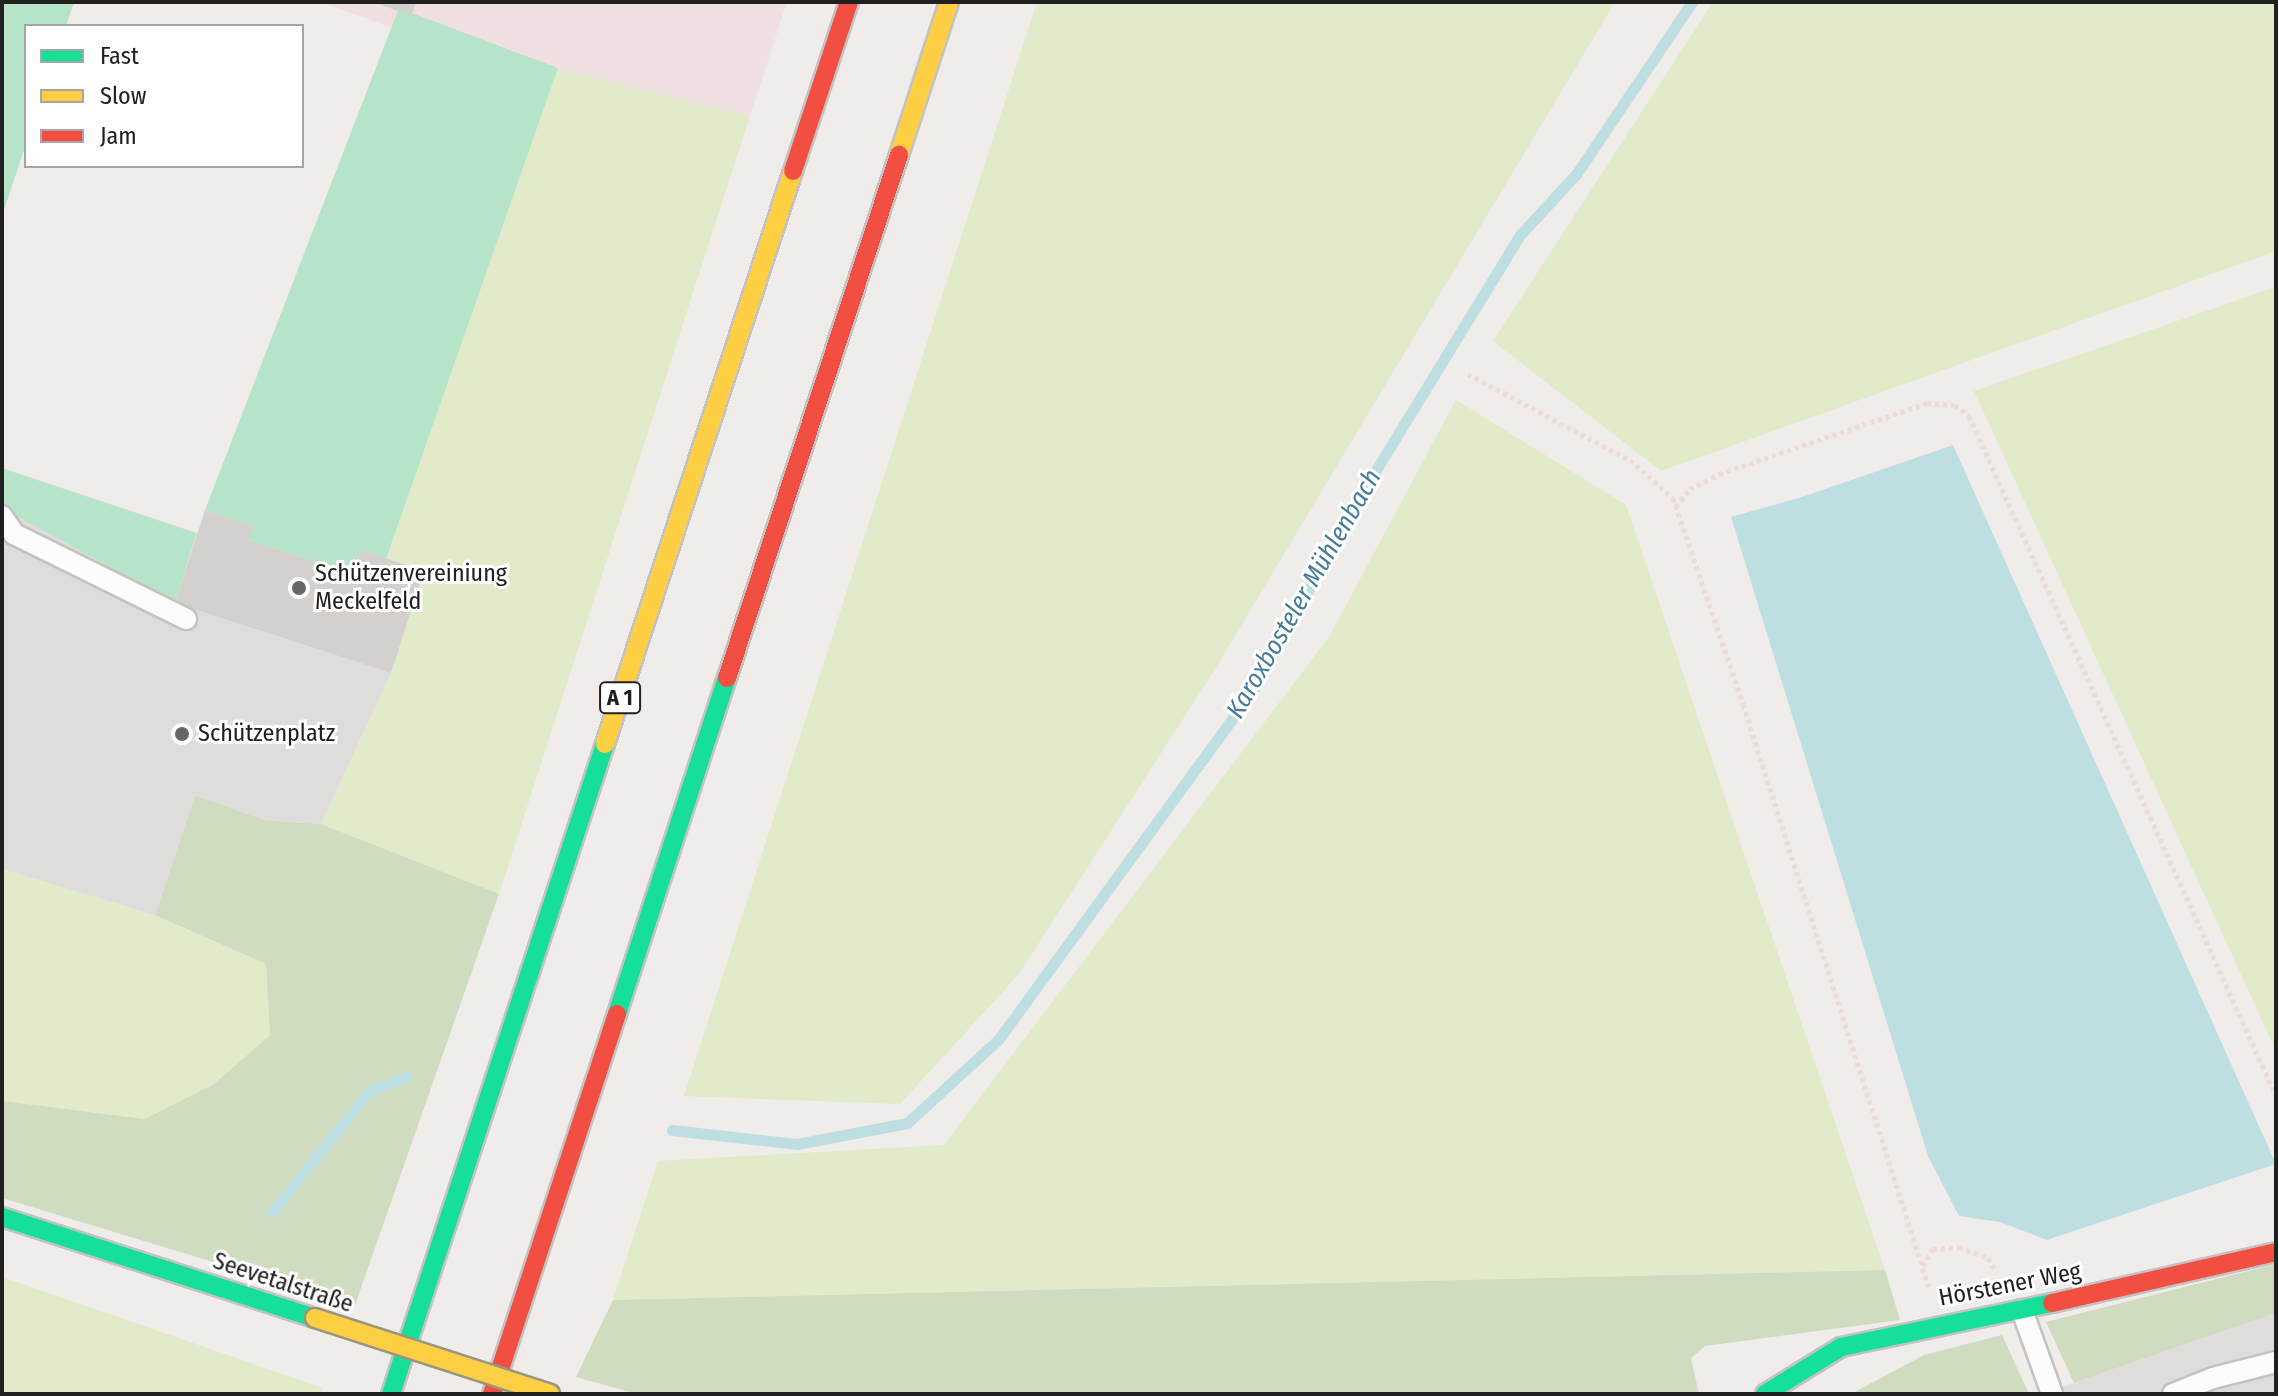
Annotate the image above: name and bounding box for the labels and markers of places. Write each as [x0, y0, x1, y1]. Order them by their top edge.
place label: Schützenvereiniung Meckelfeld [315, 560, 507, 616]
marker: Schützenvereiniung Meckelfeld [290, 579, 308, 597]
place label: Schützenplatz [198, 720, 335, 748]
marker: Schützenplatz [173, 725, 191, 743]

